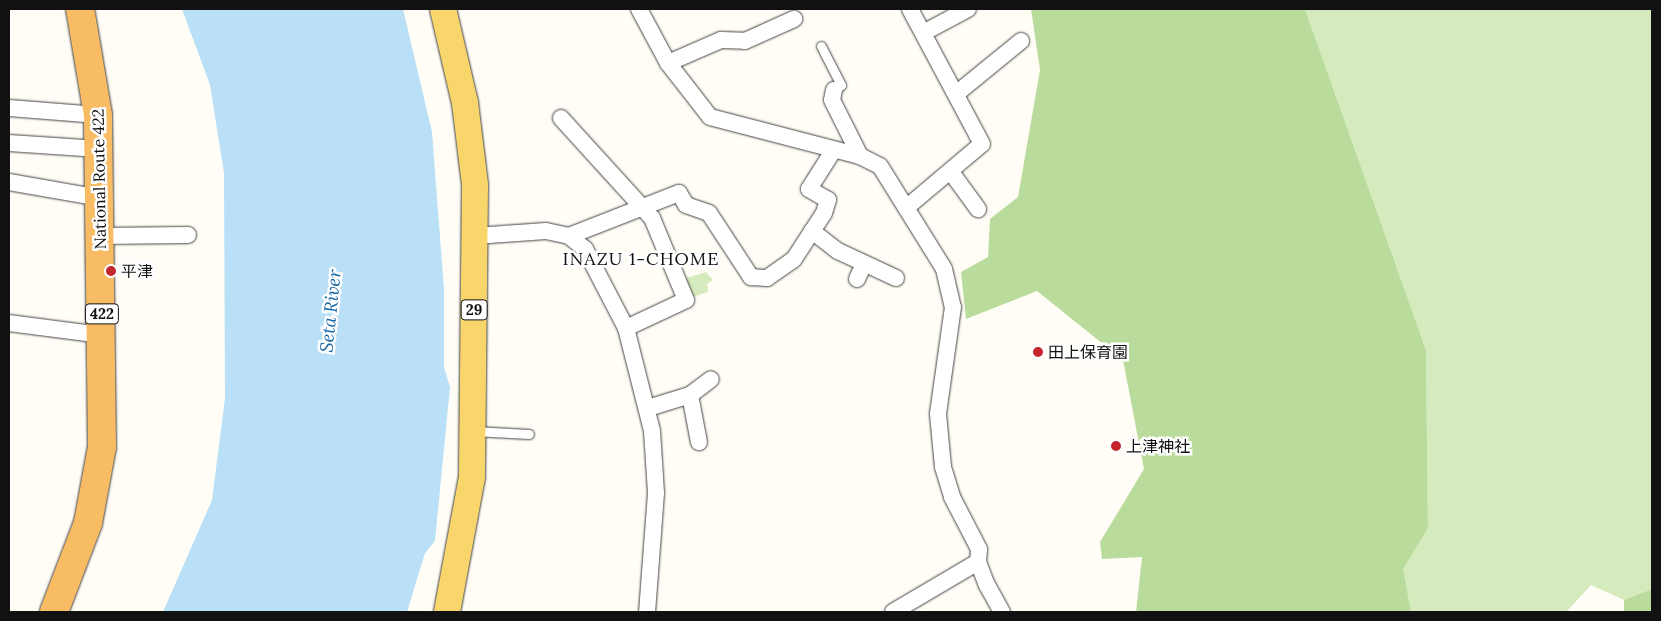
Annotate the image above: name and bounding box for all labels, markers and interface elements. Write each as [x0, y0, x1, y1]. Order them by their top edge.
street label: National Route 422 [88, 109, 110, 249]
district label: INAZU 1-CHOME [561, 248, 721, 270]
place label: 平津 [121, 261, 153, 281]
marker: 平津 [105, 265, 117, 277]
water label: Seta River [316, 268, 346, 354]
road number: 29 [460, 298, 488, 322]
road number: 422 [84, 302, 120, 326]
place label: 田上保育園 [1048, 342, 1128, 362]
marker: 田上保育園 [1032, 346, 1044, 358]
place label: 上津神社 [1126, 436, 1190, 456]
marker: 上津神社 [1110, 440, 1122, 452]

